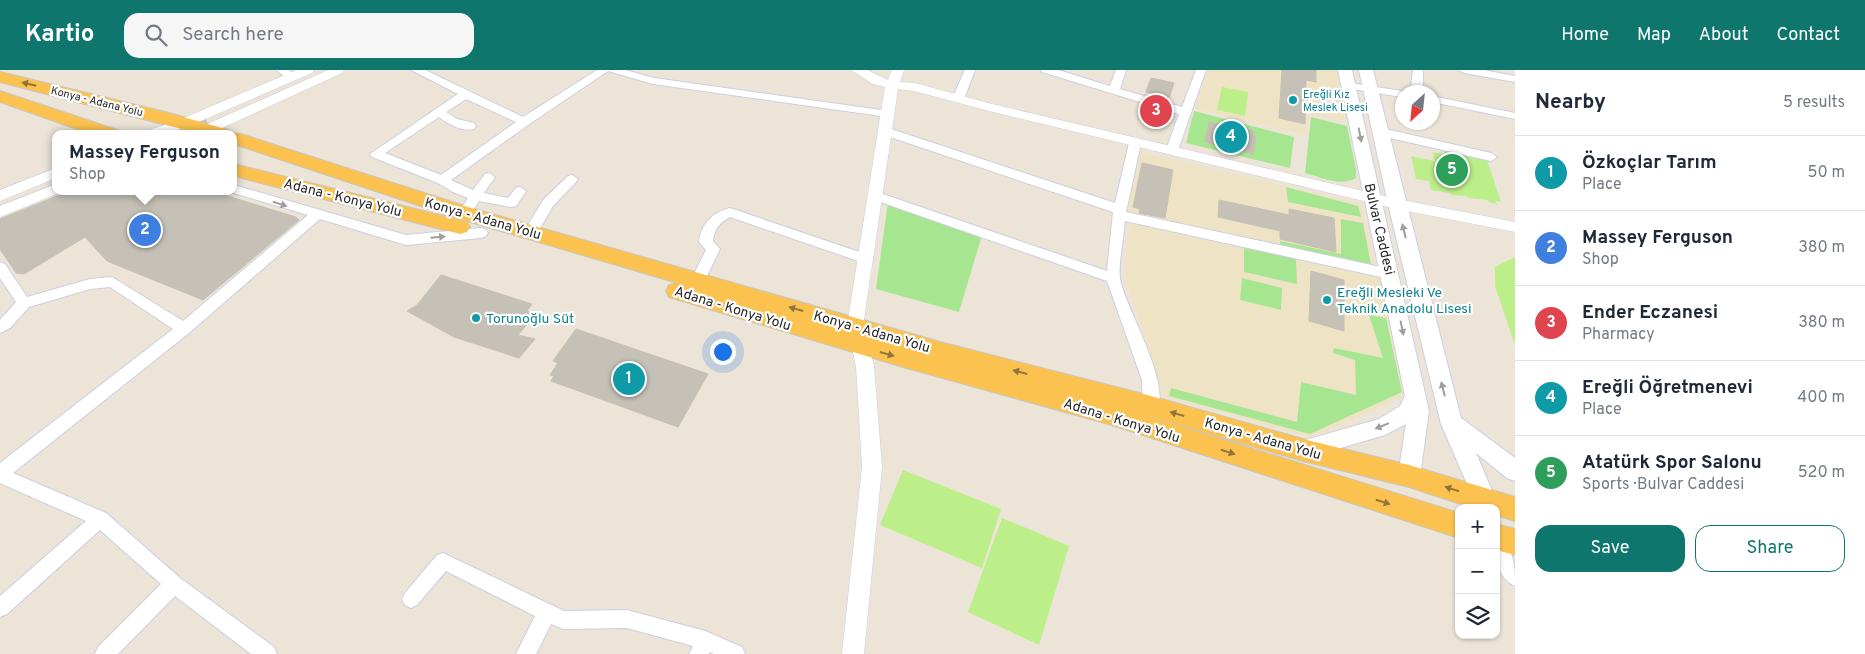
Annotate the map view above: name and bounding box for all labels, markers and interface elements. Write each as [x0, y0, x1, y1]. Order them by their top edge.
search box [124, 13, 474, 58]
text: Kartio [25, 20, 94, 50]
icon: search [142, 21, 170, 49]
text: Search here [182, 23, 284, 47]
text: Home [1561, 24, 1609, 47]
text: Map [1637, 24, 1671, 47]
text: About [1699, 24, 1748, 47]
text: Contact [1776, 24, 1840, 47]
one-way arrow [22, 80, 37, 88]
street label: Konya - Adana Yolu [49, 84, 144, 120]
north arrow [1395, 85, 1440, 130]
place label: Ereğli Kız Meslek Lisesi [1303, 88, 1368, 115]
text: Nearby [1535, 89, 1606, 116]
pin: 3 [1140, 92, 1172, 130]
text: 5 results [1783, 93, 1845, 113]
marker: Ereğli Kız Meslek Lisesi [1287, 94, 1299, 106]
pin: 4 [1215, 118, 1247, 156]
one-way arrow [1357, 127, 1365, 143]
popup [52, 130, 237, 195]
text: Massey Ferguson [69, 141, 220, 165]
pin: 5 [1436, 151, 1468, 189]
text: Özkoçlar Tarım [1582, 151, 1717, 175]
text: 1 [1548, 163, 1554, 183]
text: 50 m [1808, 163, 1845, 183]
text: Shop [69, 165, 106, 185]
text: Place [1582, 175, 1622, 195]
street label: Adana - Konya Yolu [282, 176, 403, 221]
street label: Bulvar Caddesi [1360, 182, 1397, 277]
street label: Konya - Adana Yolu [422, 195, 543, 244]
one-way arrow [273, 200, 288, 208]
pin: 2 [129, 211, 161, 249]
one-way arrow [1399, 224, 1407, 239]
text: Massey Ferguson [1582, 226, 1733, 250]
one-way arrow [430, 233, 446, 241]
text: 2 [1546, 238, 1556, 258]
text: 380 m [1798, 238, 1845, 258]
text: Shop [1582, 250, 1619, 270]
street label: Adana - Konya Yolu [672, 284, 793, 335]
place label: Ereğli Mesleki Ve Teknik Anadolu Lisesi [1337, 285, 1471, 318]
marker: Ereğli Mesleki Ve Teknik Anadolu Lisesi [1321, 294, 1333, 306]
text: Ender Eczanesi [1582, 301, 1718, 325]
one-way arrow [789, 304, 804, 312]
street label: Konya - Adana Yolu [811, 308, 932, 357]
place label: Torunoğlu Süt [486, 311, 574, 328]
marker: Torunoğlu Süt [470, 312, 482, 324]
text: 3 [1546, 313, 1556, 333]
text: 380 m [1798, 313, 1845, 333]
one-way arrow [1398, 320, 1406, 335]
text: Pharmacy [1582, 325, 1655, 345]
your location [710, 339, 736, 365]
one-way arrow [880, 350, 895, 358]
pin: 1 [613, 360, 645, 398]
one-way arrow [1013, 367, 1028, 375]
text: Ereğli Öğretmenevi [1582, 376, 1753, 400]
one-way arrow [1439, 381, 1447, 396]
text: 4 [1546, 388, 1556, 408]
text: 400 m [1797, 388, 1845, 408]
street label: Adana - Konya Yolu [1061, 396, 1182, 447]
text: Place [1582, 400, 1622, 420]
one-way arrow [1170, 409, 1185, 417]
street label: Konya - Adana Yolu [1202, 415, 1323, 464]
one-way arrow [1375, 423, 1389, 431]
one-way arrow [1221, 449, 1236, 457]
text: Atatürk Spor Salonu [1582, 451, 1762, 475]
text: 5 [1546, 463, 1556, 483]
text: 520 m [1798, 463, 1845, 483]
text: Sports · Bulvar Caddesi [1582, 475, 1744, 495]
one-way arrow [1444, 485, 1459, 493]
one-way arrow [1375, 499, 1390, 506]
map controls [1455, 504, 1500, 639]
button: + [1455, 504, 1500, 549]
button: Save [1535, 525, 1685, 572]
button: Share [1695, 525, 1845, 572]
button: − [1455, 549, 1500, 594]
button: layers [1455, 594, 1500, 639]

